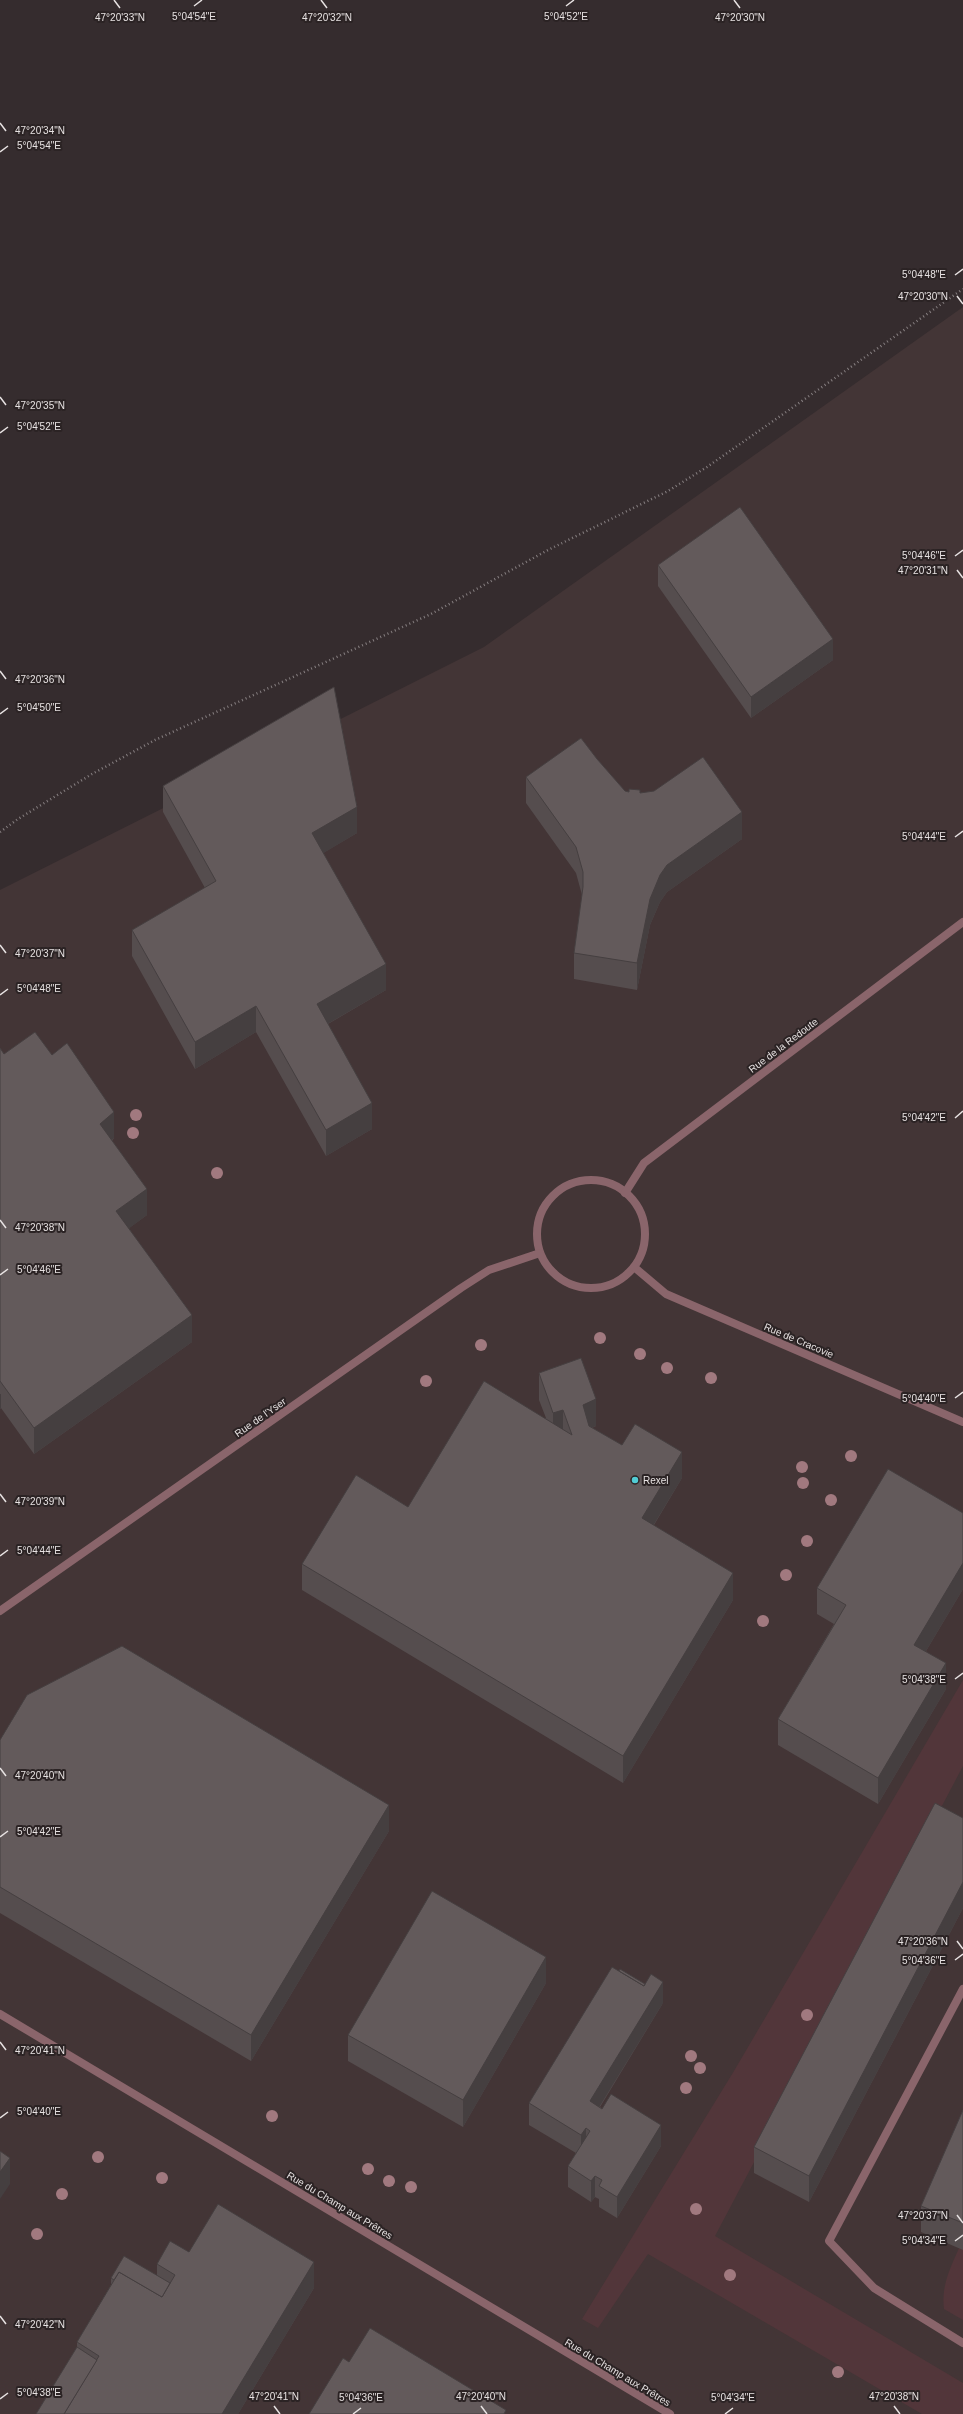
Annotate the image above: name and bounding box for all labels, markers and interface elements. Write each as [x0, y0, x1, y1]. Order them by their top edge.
text: 5°04'54"E [172, 11, 216, 22]
text: 5°04'52"E [544, 11, 588, 22]
text: 47°20'33"N [95, 12, 145, 23]
text: 47°20'32"N [302, 12, 352, 23]
text: 47°20'30"N [715, 12, 765, 23]
text: 47°20'34"N [15, 125, 65, 136]
text: 5°04'54"E [17, 140, 61, 151]
text: 5°04'48"E [902, 269, 946, 280]
text: 47°20'30"N [898, 291, 948, 302]
text: 47°20'35"N [15, 400, 65, 411]
text: 5°04'52"E [17, 421, 61, 432]
text: 5°04'46"E [902, 550, 946, 561]
text: 47°20'31"N [898, 565, 948, 576]
text: 47°20'36"N [15, 674, 65, 685]
text: 5°04'50"E [17, 702, 61, 713]
text: 5°04'44"E [902, 831, 946, 842]
text: 47°20'37"N [15, 948, 65, 959]
text: 5°04'48"E [17, 983, 61, 994]
street label: Rue de la Redoute [747, 1016, 820, 1075]
text: 5°04'42"E [902, 1112, 946, 1123]
text: 47°20'38"N [15, 1222, 65, 1233]
text: 5°04'46"E [17, 1264, 61, 1275]
street label: Rue de Cracovie [762, 1321, 836, 1360]
text: 5°04'40"E [902, 1393, 946, 1404]
street label: Rue de l'Yser [233, 1395, 288, 1439]
marker: Rexel [630, 1475, 640, 1485]
place label: Rexel [643, 1475, 669, 1486]
text: 47°20'39"N [15, 1496, 65, 1507]
text: 5°04'44"E [17, 1545, 61, 1556]
text: 5°04'38"E [902, 1674, 946, 1685]
text: 47°20'40"N [15, 1770, 65, 1781]
text: 5°04'42"E [17, 1826, 61, 1837]
text: 47°20'36"N [898, 1936, 948, 1947]
text: 5°04'36"E [902, 1955, 946, 1966]
text: 47°20'41"N [15, 2045, 65, 2056]
text: 5°04'40"E [17, 2106, 61, 2117]
street label: Rue du Champ aux Prêtres [285, 2170, 395, 2241]
text: 47°20'37"N [898, 2210, 948, 2221]
text: 5°04'34"E [902, 2235, 946, 2246]
text: 47°20'42"N [15, 2319, 65, 2330]
street label: Rue du Champ aux Prêtres [563, 2337, 673, 2408]
text: 5°04'38"E [17, 2387, 61, 2398]
text: 47°20'41"N [249, 2391, 299, 2402]
text: 47°20'40"N [456, 2391, 506, 2402]
text: 47°20'38"N [869, 2391, 919, 2402]
text: 5°04'36"E [339, 2392, 383, 2403]
text: 5°04'34"E [711, 2392, 755, 2403]

